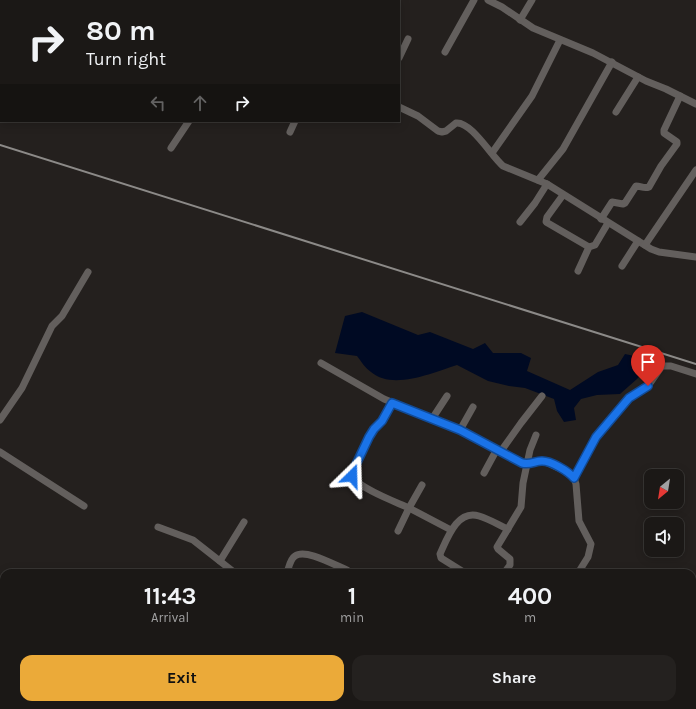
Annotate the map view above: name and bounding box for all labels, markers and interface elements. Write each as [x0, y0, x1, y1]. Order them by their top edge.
text: 80 m [86, 14, 155, 47]
icon: right [20, 16, 72, 68]
text: Turn right [86, 48, 166, 70]
icon: left [147, 92, 169, 114]
icon: ahead [189, 92, 211, 114]
icon: right [231, 92, 253, 114]
pin [631, 345, 665, 386]
icon: arrive [637, 351, 659, 373]
position arrow [331, 455, 373, 497]
north arrow [644, 469, 684, 509]
map controls [644, 469, 684, 557]
button: sound [644, 517, 684, 557]
text: 11:43 [144, 582, 196, 610]
text: 1 [348, 582, 356, 610]
text: 400 [508, 582, 552, 610]
text: Arrival [151, 610, 189, 625]
text: min [340, 610, 364, 625]
text: m [524, 610, 536, 625]
button: Exit [20, 655, 344, 701]
button: Share [352, 655, 676, 701]

